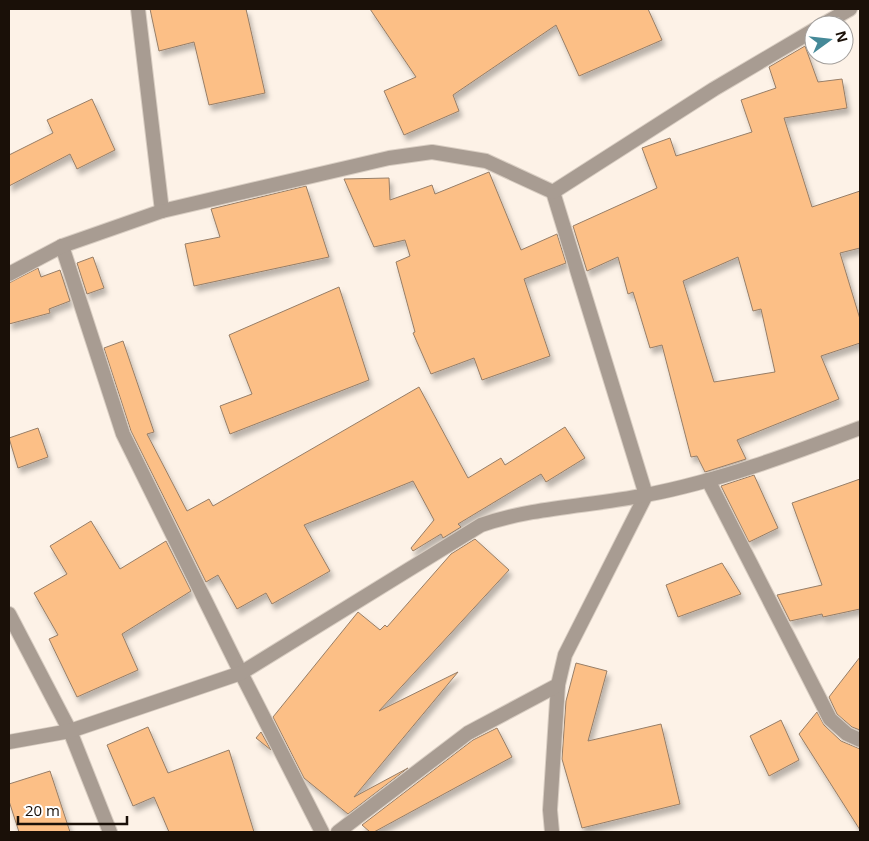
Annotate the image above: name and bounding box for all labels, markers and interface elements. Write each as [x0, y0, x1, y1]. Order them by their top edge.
north arrow [804, 15, 854, 65]
text: N [831, 29, 853, 44]
scale bar [18, 794, 126, 826]
text: 20 m [25, 800, 60, 820]

